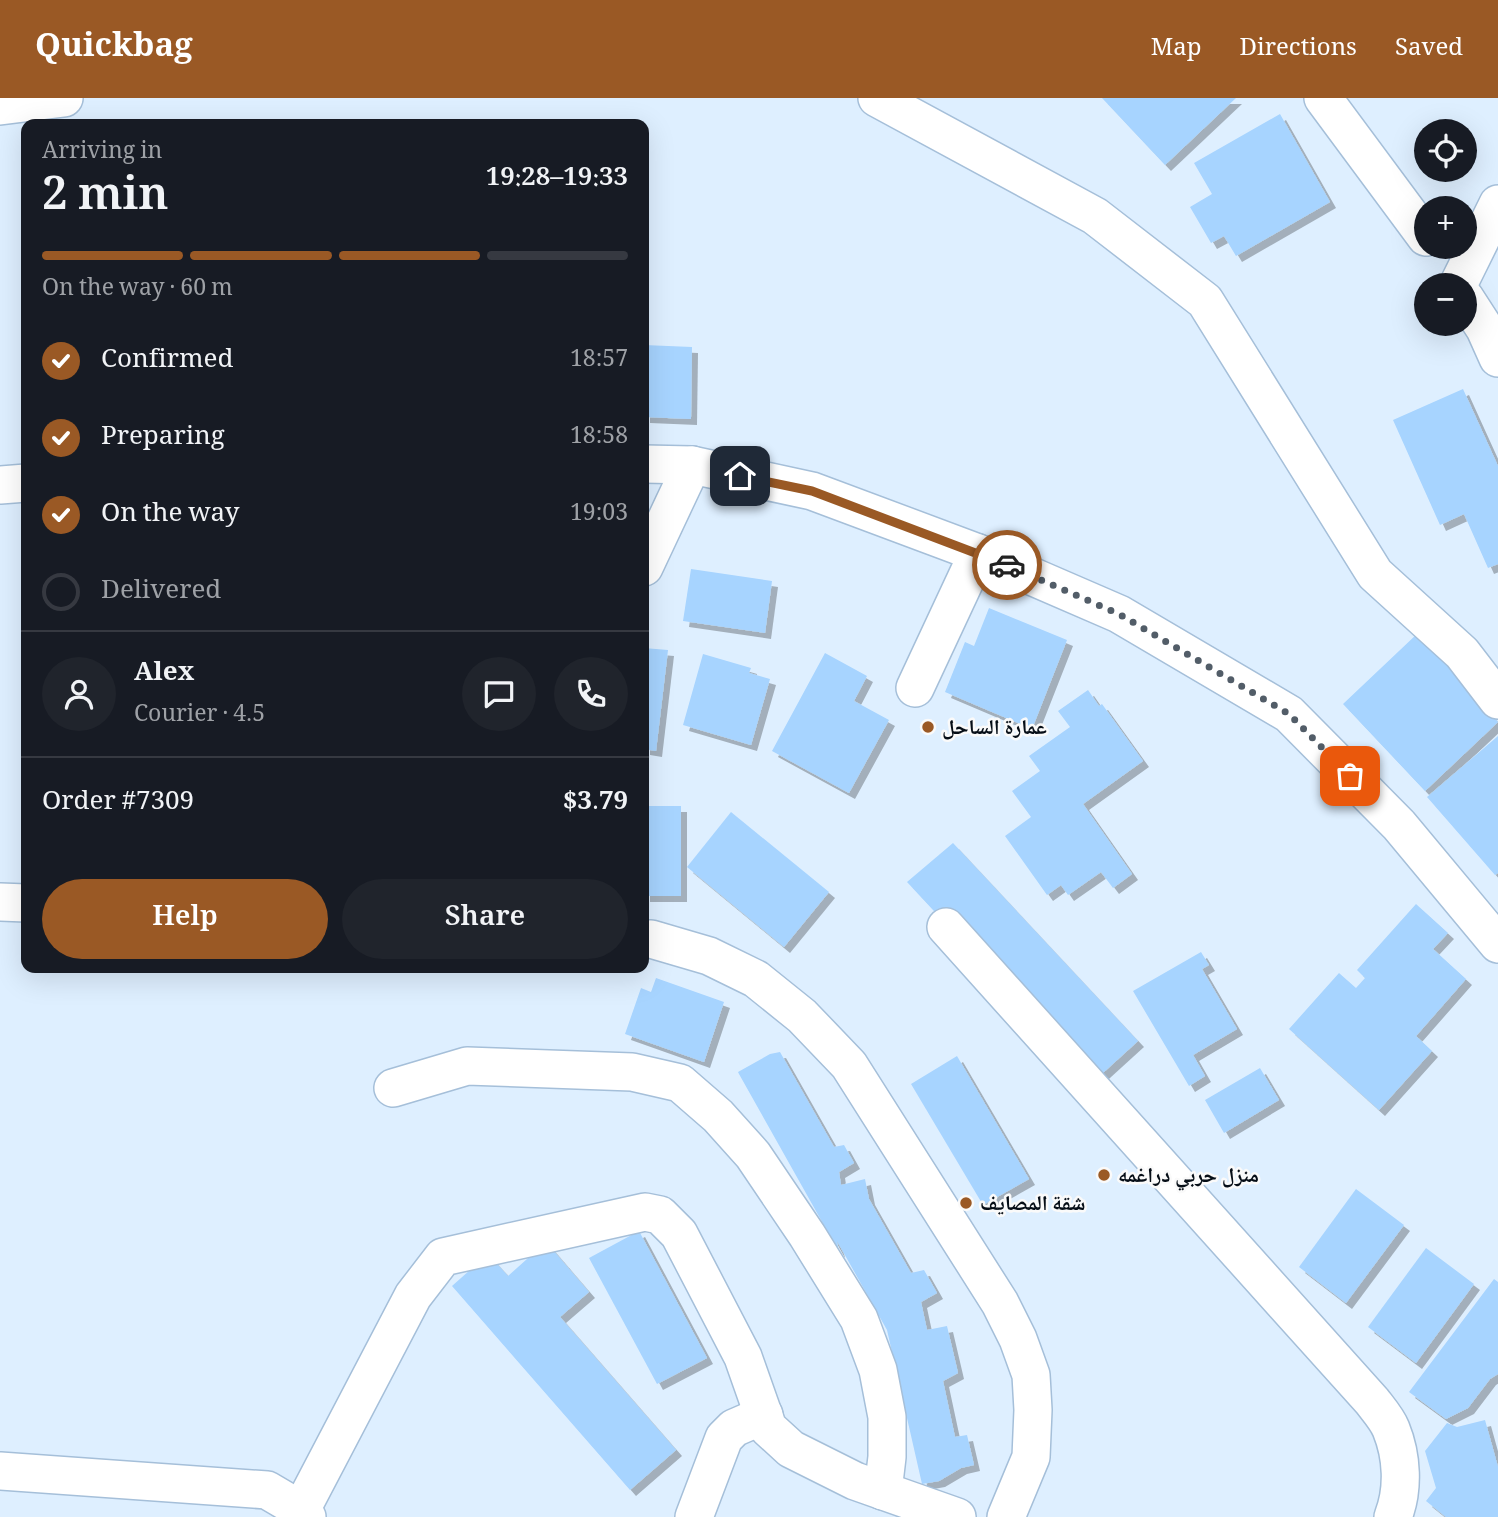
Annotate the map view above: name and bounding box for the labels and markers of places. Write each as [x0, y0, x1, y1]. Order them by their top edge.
pin [710, 446, 770, 506]
place label: عمارة الساحل [942, 712, 1047, 747]
marker: عمارة الساحل [920, 719, 936, 735]
pin [1320, 746, 1380, 806]
place label: منزل حربي دراغمه [1118, 1160, 1259, 1195]
marker: منزل حربي دراغمه [1096, 1167, 1112, 1183]
place label: شقة المصايف [980, 1188, 1085, 1223]
marker: شقة المصايف [958, 1195, 974, 1211]

